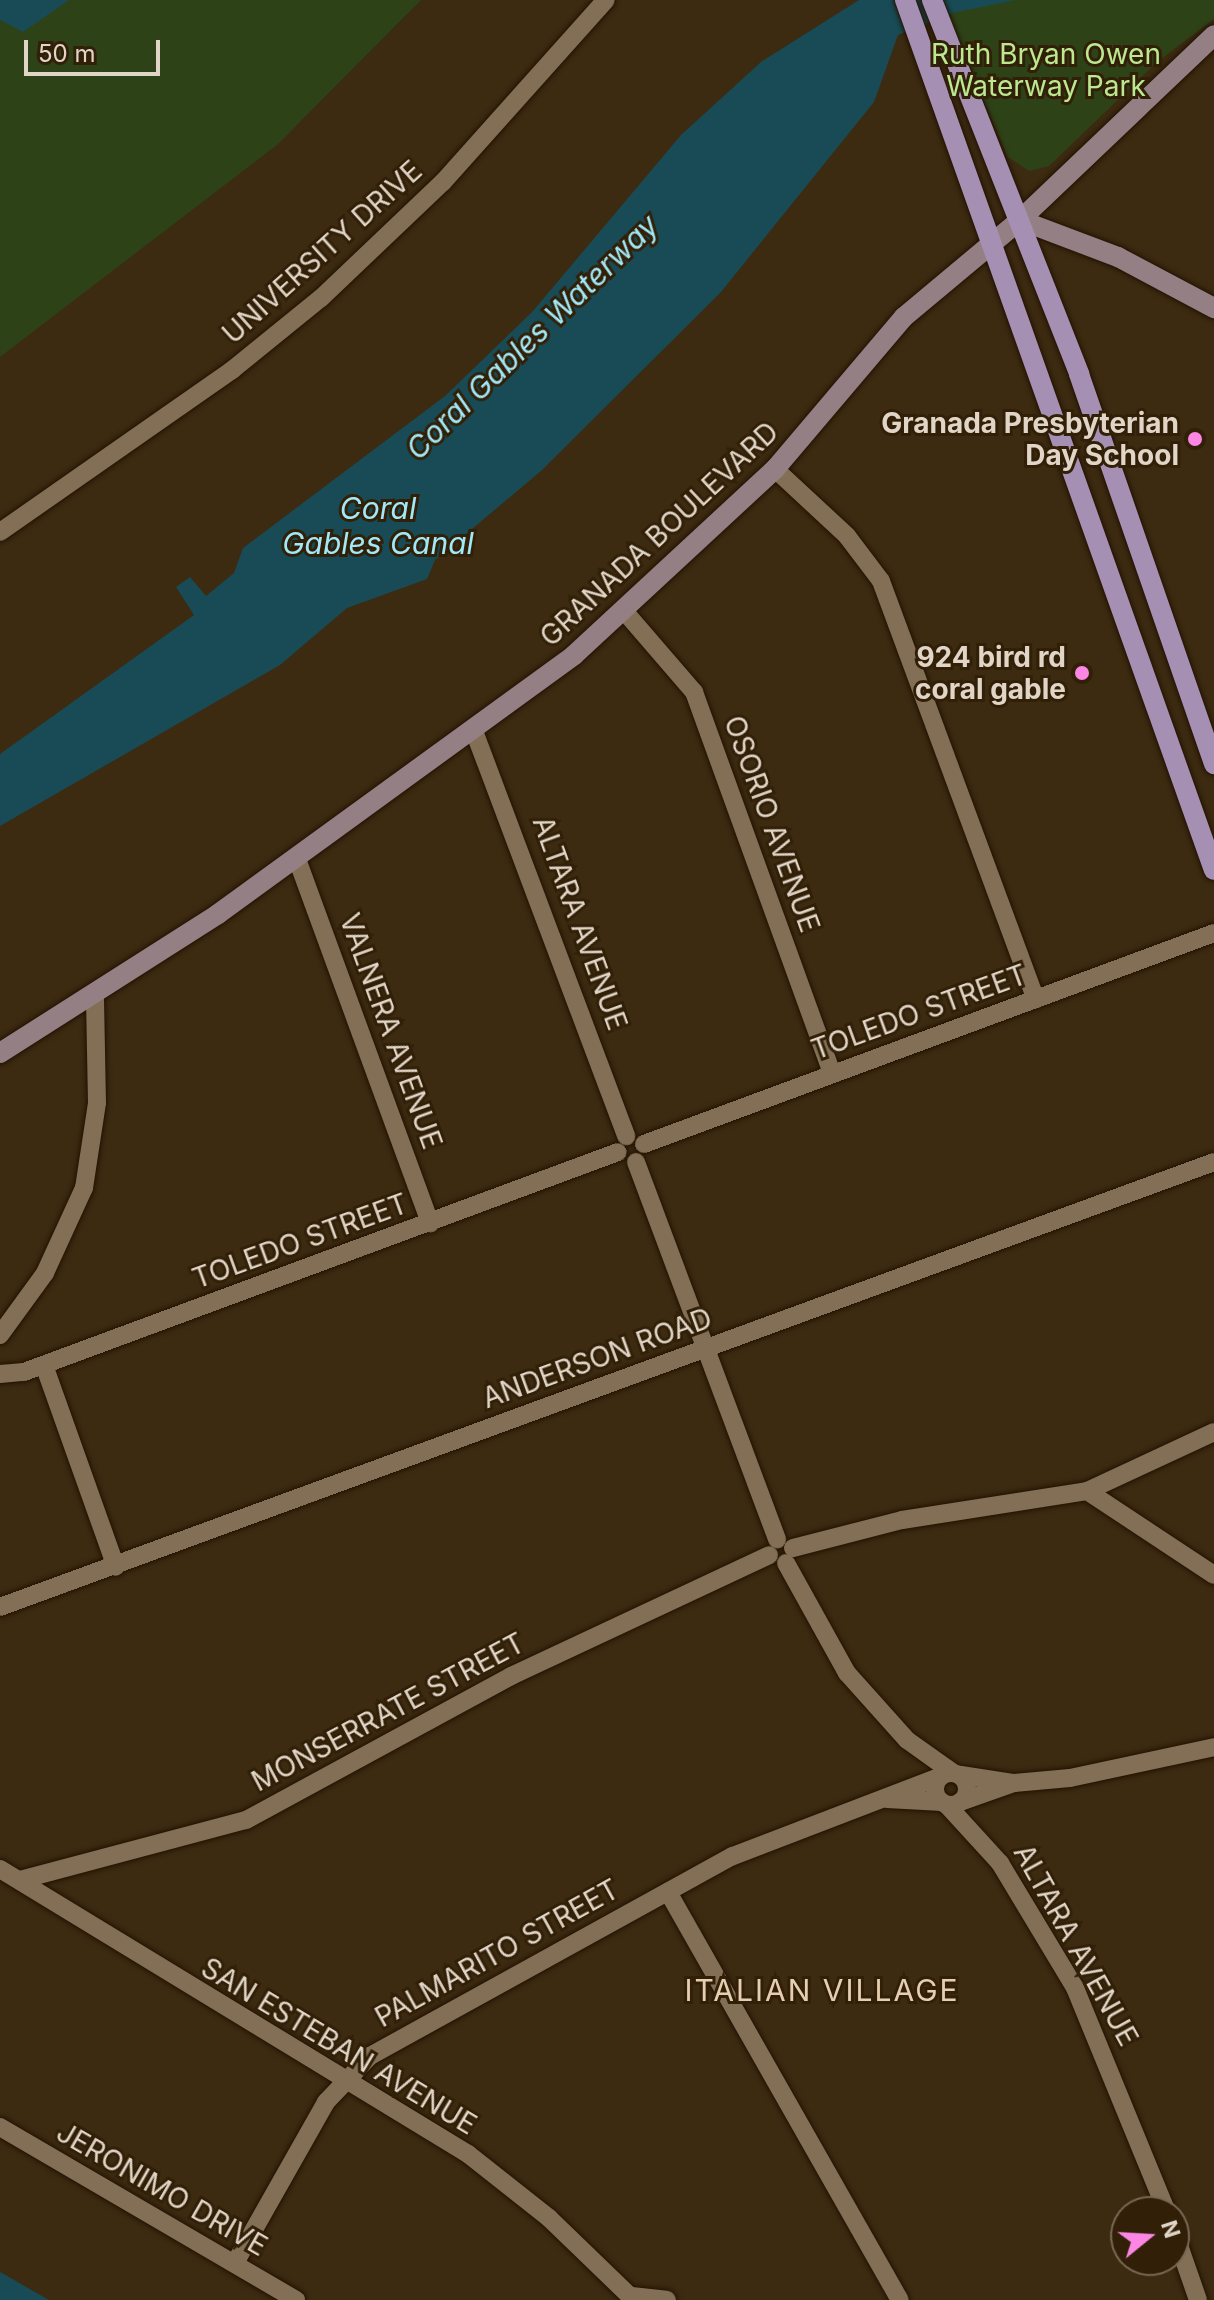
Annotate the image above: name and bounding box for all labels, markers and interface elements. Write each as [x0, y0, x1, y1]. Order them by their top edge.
scale bar [28, 24, 164, 74]
park label: Ruth Bryan Owen Waterway Park [931, 37, 1161, 103]
text: 50 m [38, 39, 96, 68]
street label: UNIVERSITY DRIVE [215, 154, 429, 350]
water label: Coral Gables Waterway [398, 207, 666, 467]
place label: Granada Presbyterian Day School [881, 406, 1179, 472]
street label: GRANADA BOULEVARD [533, 415, 785, 653]
marker: Granada Presbyterian Day School [1186, 430, 1204, 448]
water label: Coral Gables Canal [282, 490, 474, 560]
place label: 924 bird rd coral gable [915, 640, 1066, 706]
marker: 924 bird rd coral gable [1073, 664, 1091, 682]
street label: OSORIO AVENUE [717, 711, 827, 937]
street label: ALTARA AVENUE [526, 812, 634, 1034]
street label: VALNERA AVENUE [333, 909, 449, 1153]
street label: TOLEDO STREET [807, 957, 1031, 1067]
street label: TOLEDO STREET [188, 1186, 412, 1296]
street label: ANDERSON ROAD [478, 1301, 716, 1415]
street label: MONSERRATE STREET [246, 1626, 530, 1798]
street label: ALTARA AVENUE [1007, 1838, 1145, 2052]
street label: PALMARITO STREET [369, 1872, 625, 2034]
street label: SAN ESTEBAN AVENUE [195, 1951, 483, 2141]
district label: ITALIAN VILLAGE [684, 1972, 960, 2008]
street label: JERONIMO DRIVE [51, 2115, 273, 2263]
north arrow [1110, 2196, 1190, 2276]
text: N [1156, 2217, 1186, 2241]

